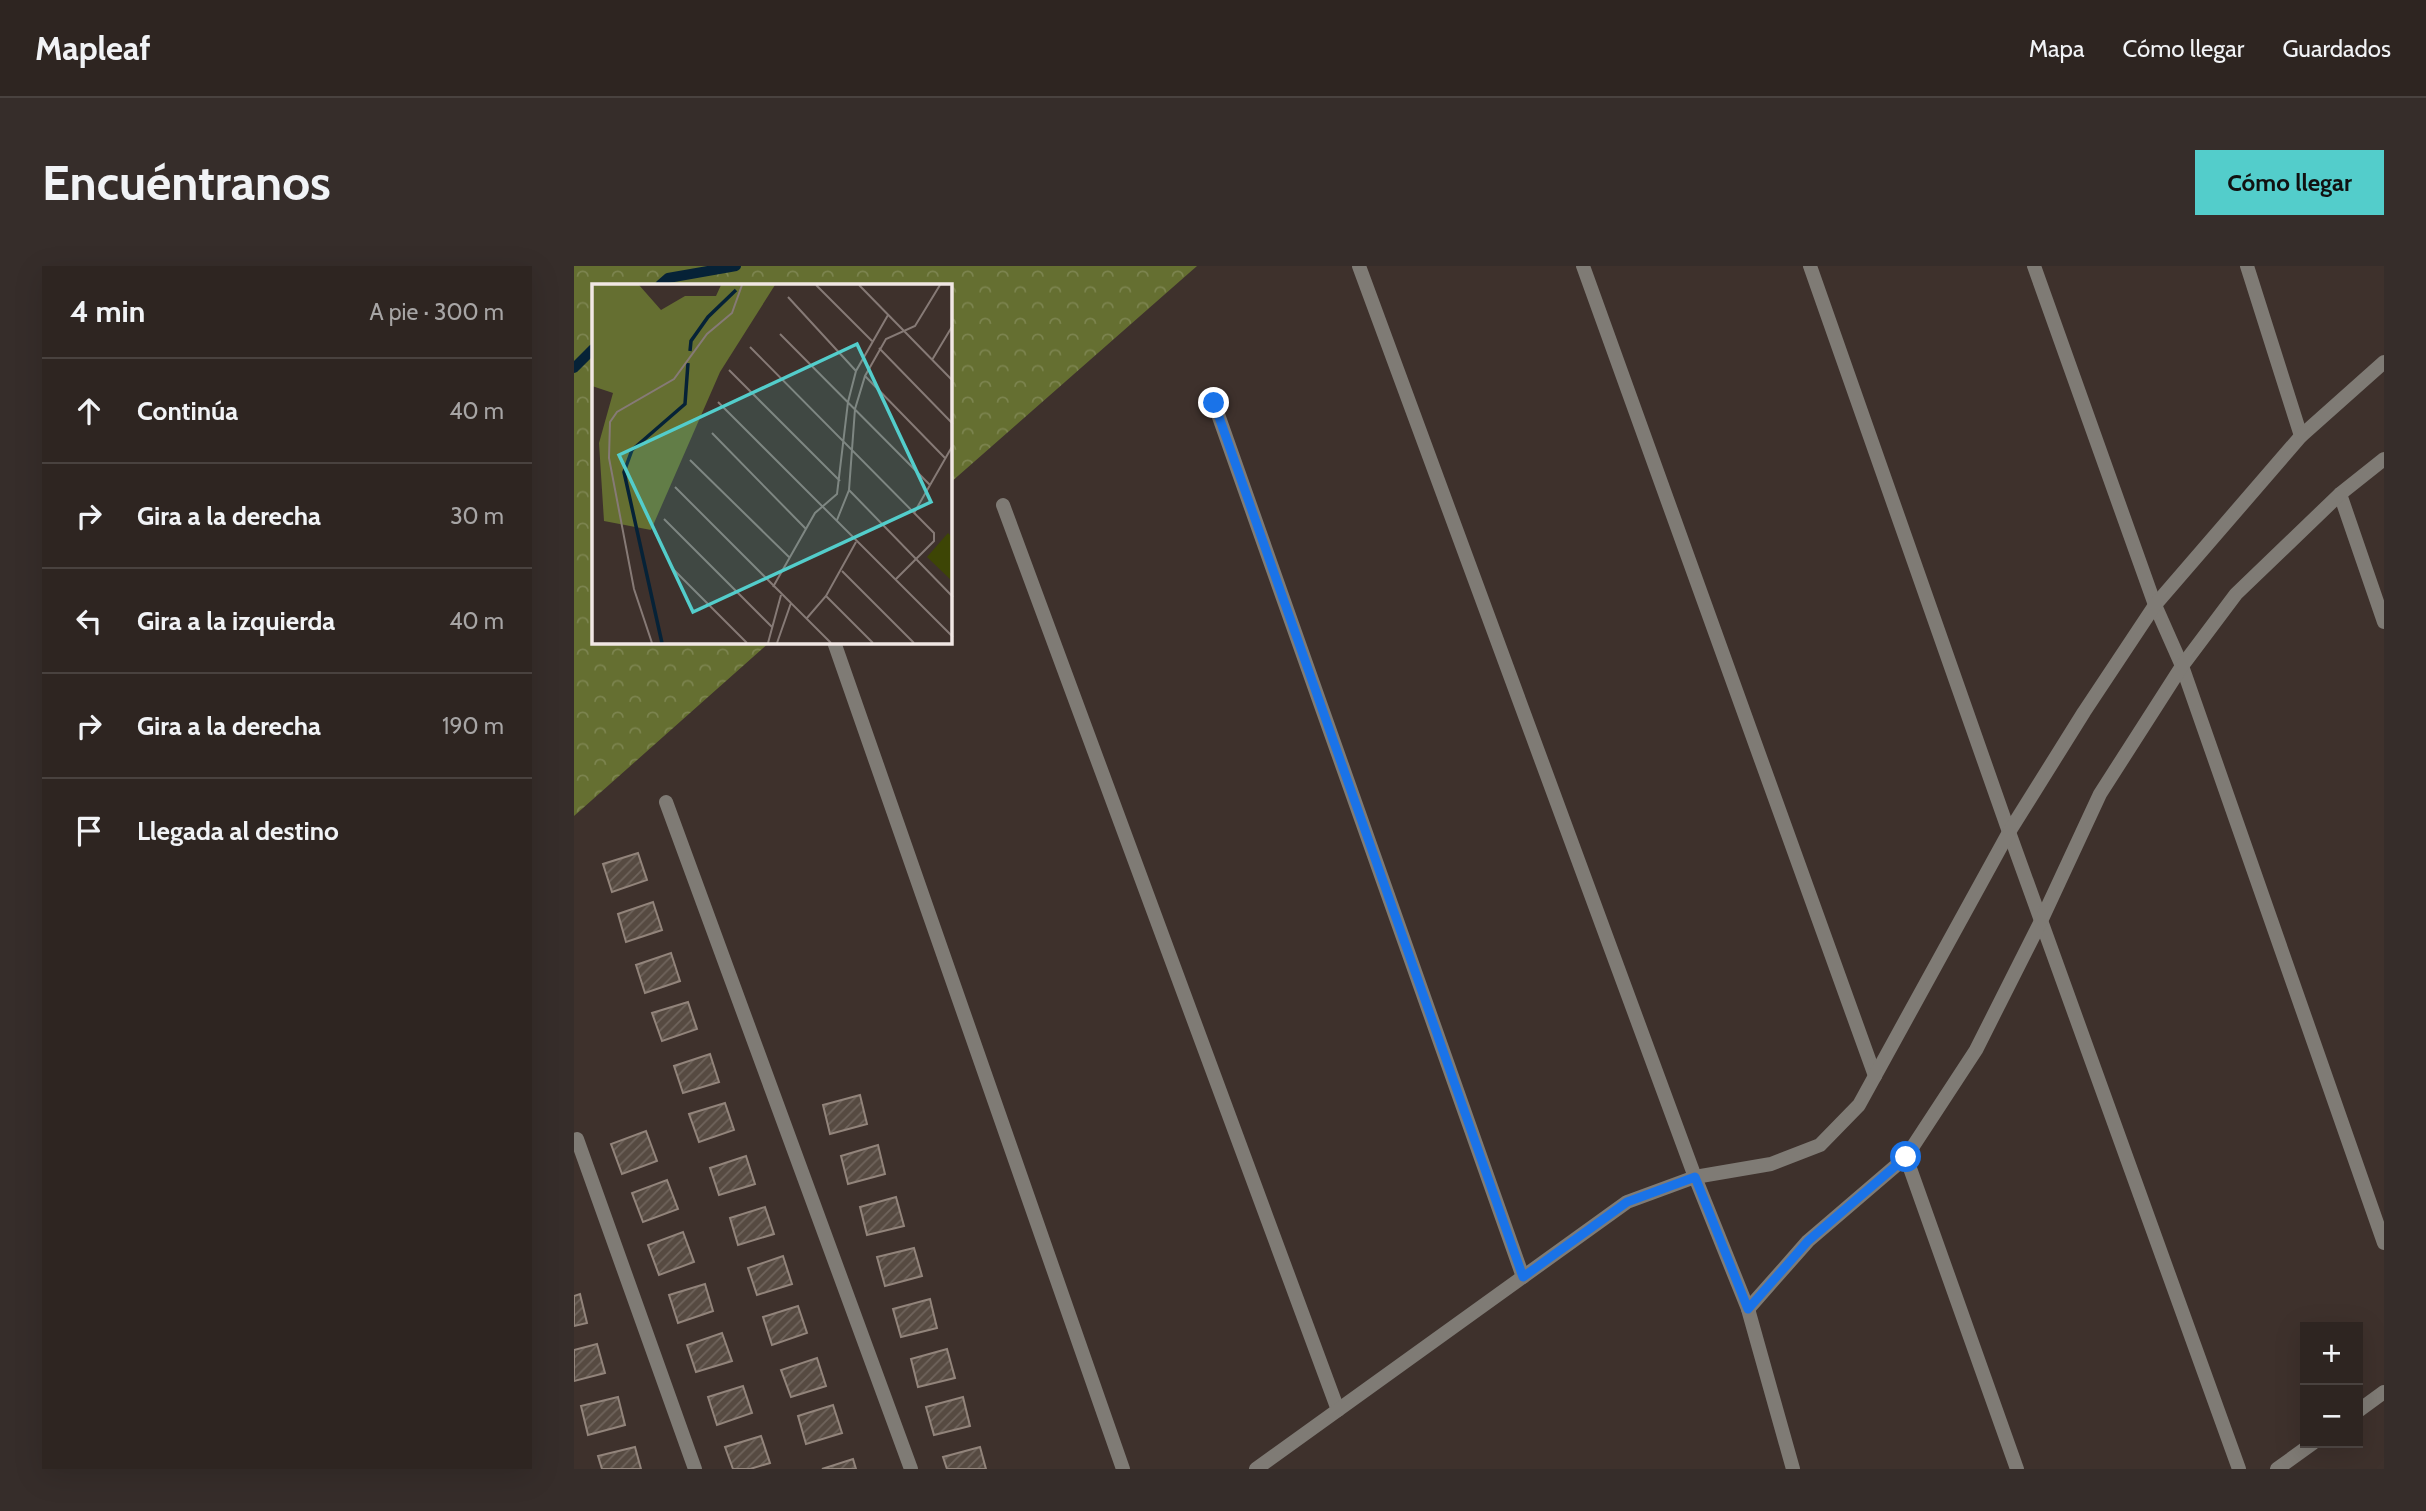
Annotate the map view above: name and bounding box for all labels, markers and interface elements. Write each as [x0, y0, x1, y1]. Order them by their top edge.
text: Mapleaf [35, 28, 151, 68]
text: Mapa [2029, 34, 2085, 63]
text: Cómo llegar [2123, 34, 2244, 63]
text: Guardados [2282, 34, 2391, 63]
button: Cómo llegar [2195, 150, 2384, 215]
text: Encuéntranos [42, 153, 331, 212]
inset map [592, 284, 952, 644]
text: 4 min [70, 293, 145, 330]
text: A pie · 300 m [369, 298, 504, 326]
route end [1198, 387, 1229, 418]
icon: ahead [70, 392, 108, 430]
text: Continúa [137, 395, 238, 427]
text: 40 m [449, 397, 504, 425]
icon: right [70, 497, 108, 535]
text: Gira a la derecha [137, 500, 321, 532]
text: 30 m [450, 502, 504, 530]
icon: left [70, 602, 108, 640]
text: Gira a la izquierda [137, 605, 335, 637]
text: 40 m [449, 607, 504, 635]
icon: right [70, 707, 108, 745]
text: Gira a la derecha [137, 710, 321, 742]
text: 190 m [442, 712, 504, 740]
icon: arrive [70, 812, 108, 850]
text: Llegada al destino [137, 815, 339, 847]
route start [1890, 1141, 1921, 1172]
map controls [2300, 1322, 2363, 1448]
button: + [2300, 1322, 2363, 1385]
button: − [2300, 1385, 2363, 1448]

